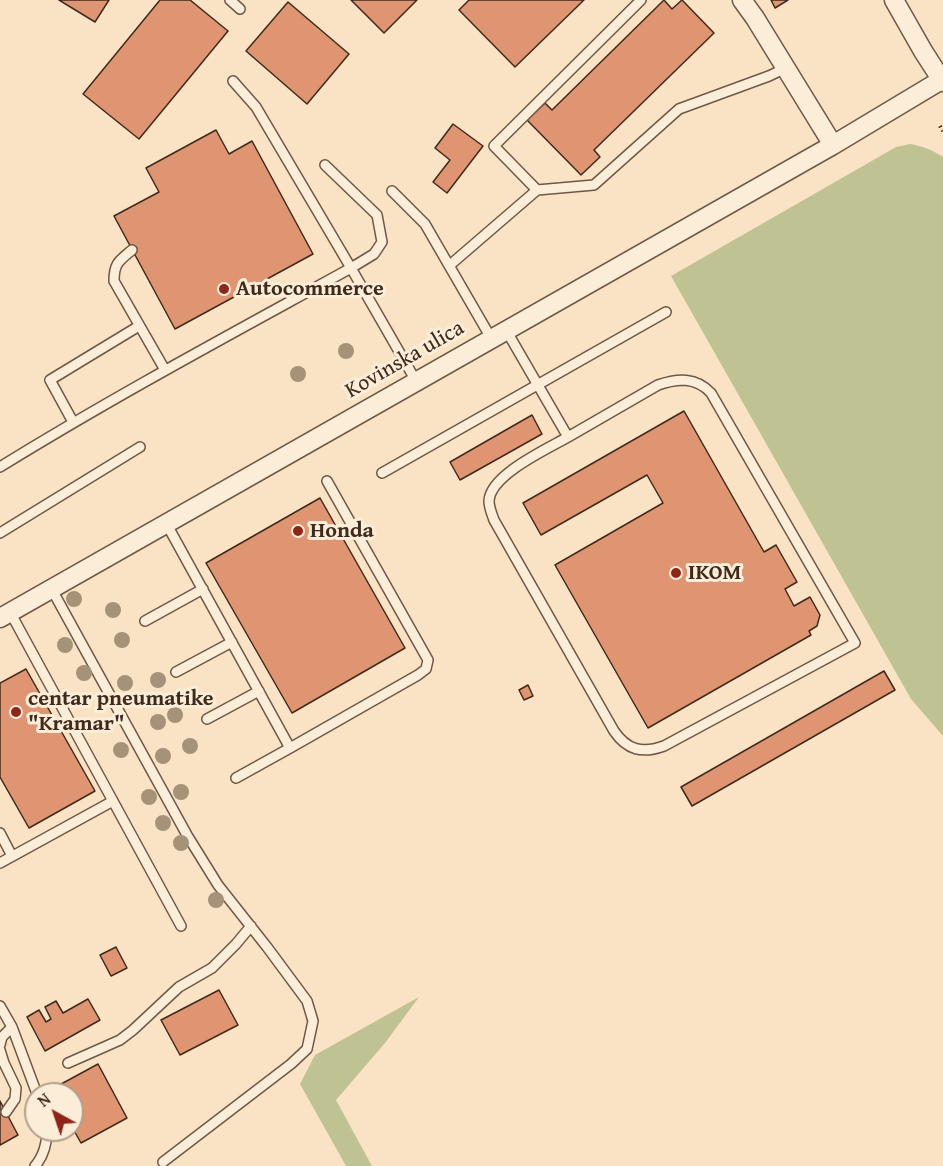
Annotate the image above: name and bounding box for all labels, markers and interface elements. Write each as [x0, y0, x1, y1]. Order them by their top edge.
place label: Autocommerce [236, 276, 384, 302]
marker: Autocommerce [217, 282, 231, 296]
street label: Kovinska ulica [341, 315, 469, 405]
place label: Honda [310, 518, 374, 544]
marker: Honda [291, 524, 305, 538]
place label: IKOM [688, 560, 741, 586]
marker: IKOM [669, 566, 683, 580]
place label: centar pneumatike "Kramar" [28, 686, 214, 738]
marker: centar pneumatike "Kramar" [9, 705, 23, 719]
north arrow [24, 1082, 84, 1142]
text: N [32, 1087, 56, 1112]

